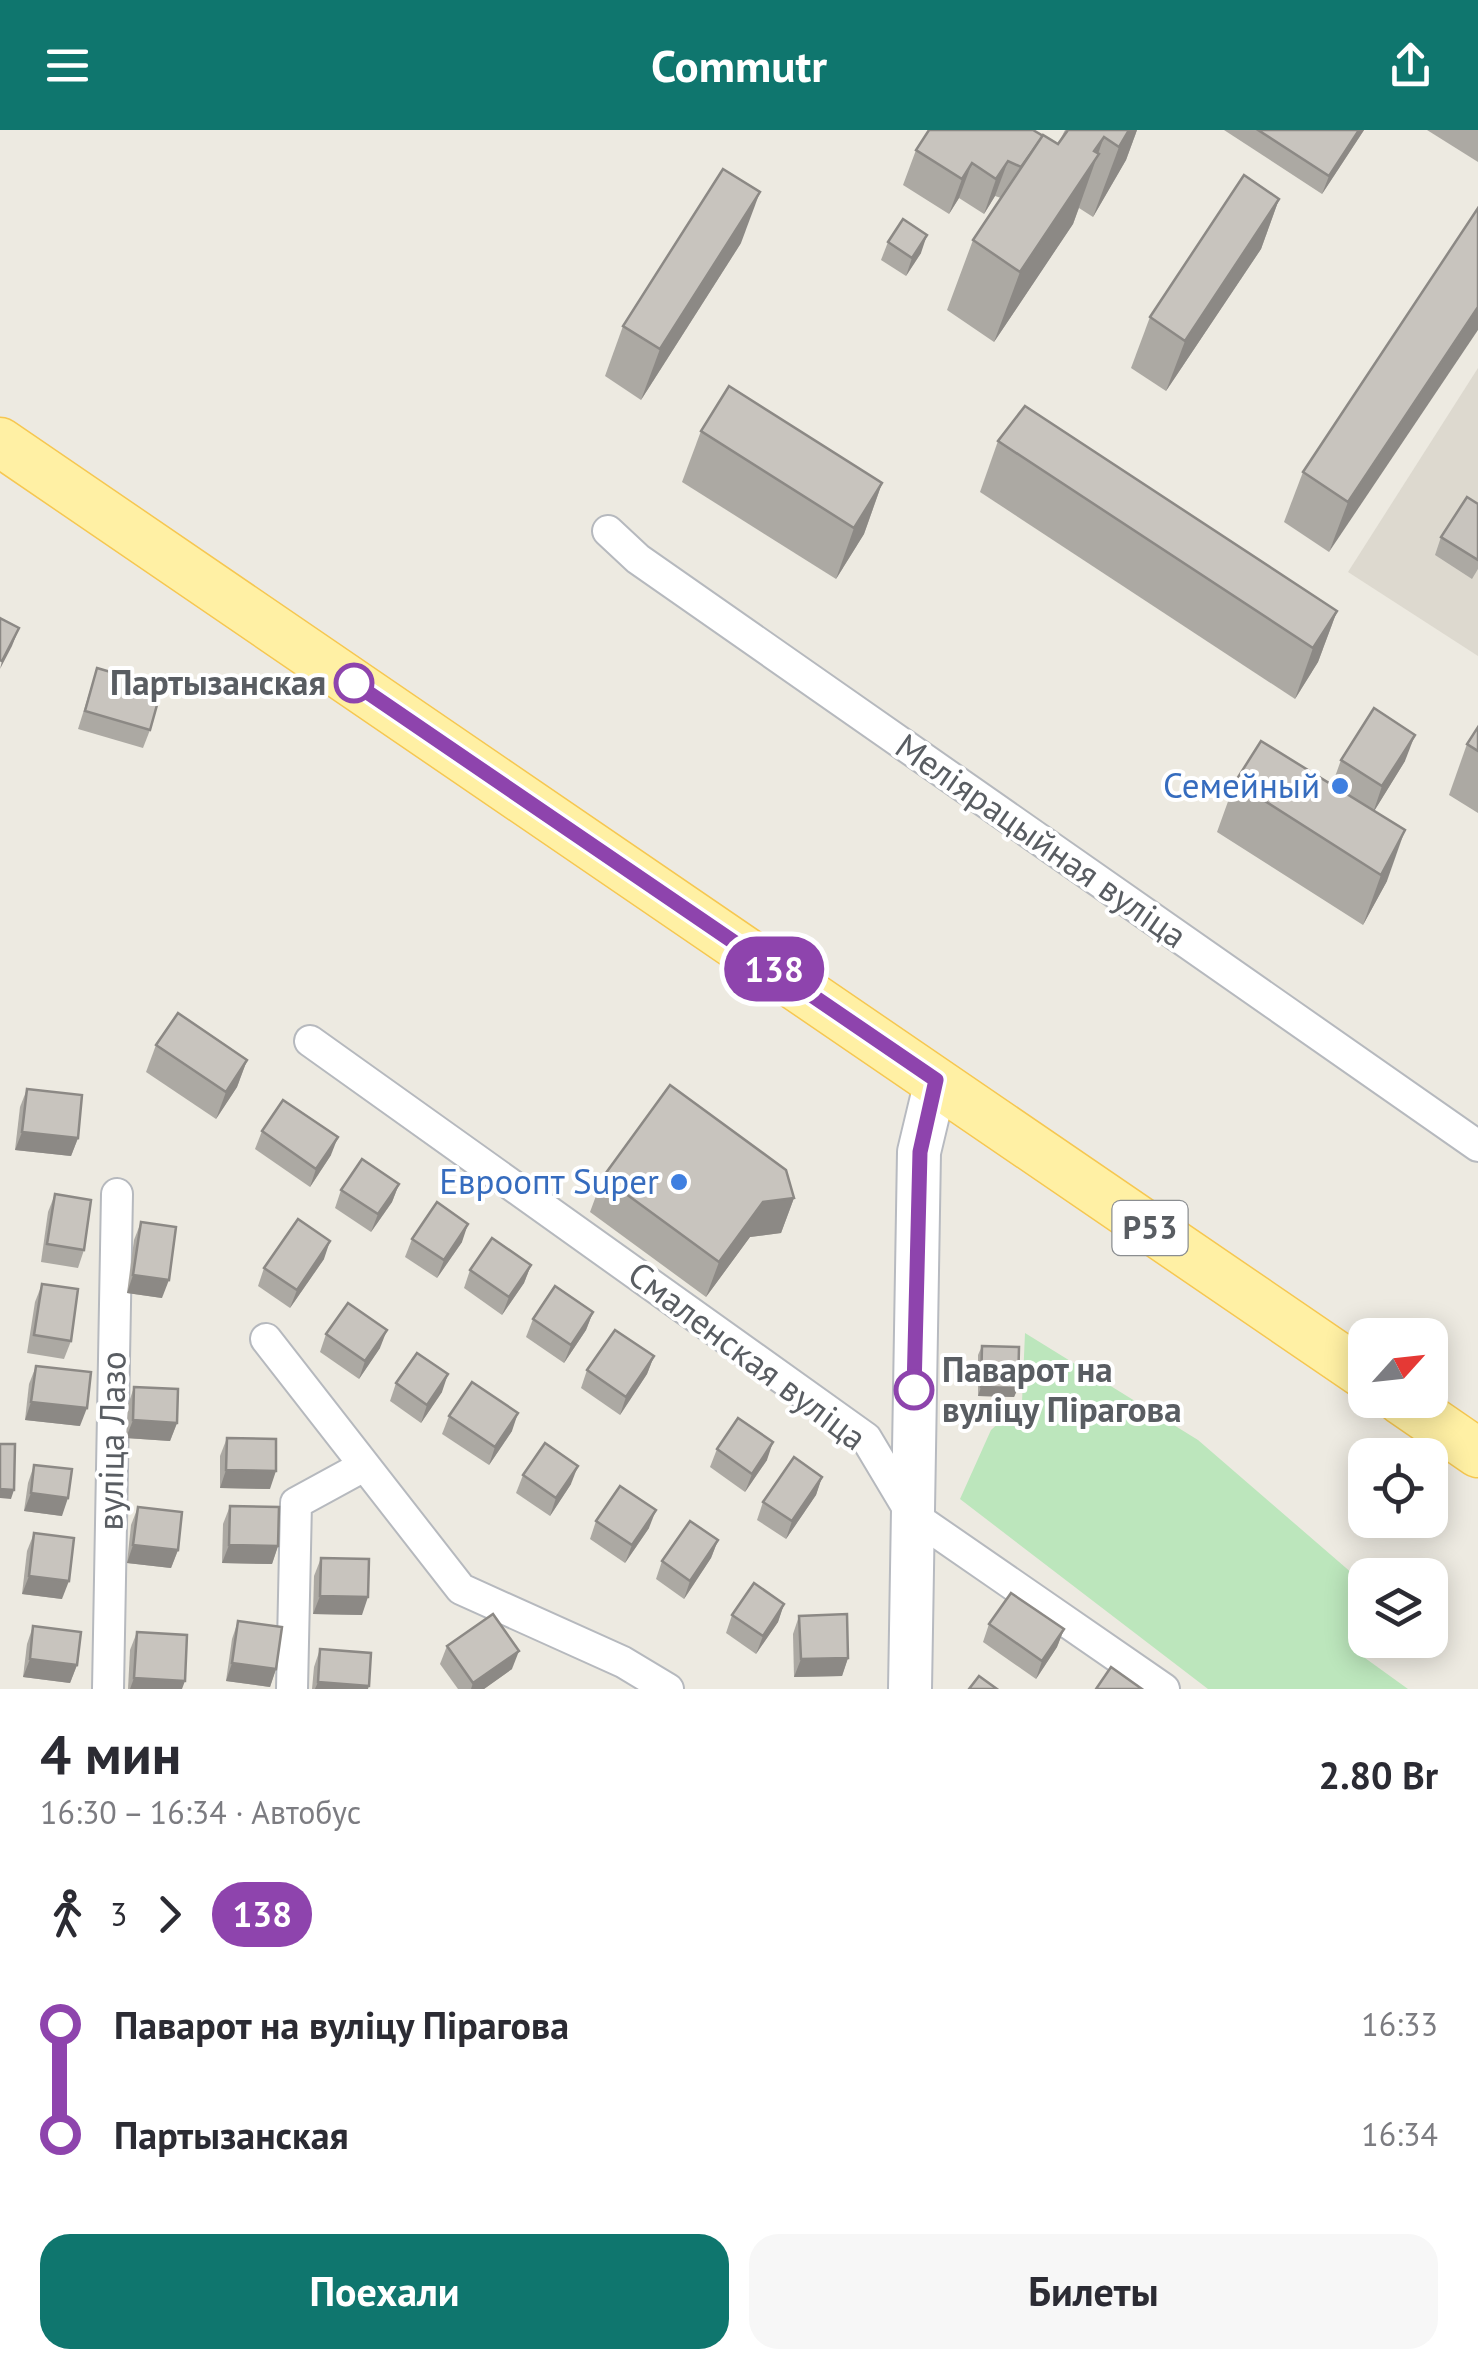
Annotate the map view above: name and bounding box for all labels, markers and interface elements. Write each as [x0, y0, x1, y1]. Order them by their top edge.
text: Commutr [651, 36, 827, 94]
icon: menu [40, 38, 95, 93]
icon: share [1383, 38, 1438, 93]
place label: Партызанская [110, 659, 326, 705]
marker: Партызанская [335, 664, 373, 702]
street label: Меліярацыйная вуліца [887, 722, 1196, 958]
place label: Семейный [1163, 762, 1320, 808]
marker: Семейный [1329, 775, 1351, 797]
line badge: 138 [716, 936, 832, 1002]
text: 138 [744, 946, 804, 992]
place label: Евроопт Super [439, 1158, 659, 1204]
marker: Евроопт Super [668, 1171, 690, 1193]
road number: Р53 [1112, 1201, 1188, 1255]
street label: Смаленская вуліца [619, 1251, 876, 1460]
north arrow [1348, 1318, 1448, 1418]
map controls [1348, 1318, 1448, 1658]
place label: Паварот на вуліцу Пірагова [942, 1346, 1182, 1432]
street label: вуліца Лазо [86, 1351, 136, 1531]
marker: Паварот на вуліцу Пірагова [895, 1371, 933, 1409]
button: locate [1348, 1438, 1448, 1538]
button: layers [1348, 1558, 1448, 1658]
text: 4 мин [40, 1718, 181, 1789]
text: 2.80 Br [1319, 1750, 1438, 1799]
text: 16:30 – 16:34 · Автобус [40, 1791, 361, 1833]
icon: walk [40, 1887, 95, 1942]
icon: forward [142, 1887, 197, 1942]
text: 138 [232, 1891, 292, 1937]
text: 3 [110, 1893, 127, 1935]
text: Паварот на вуліцу Пірагова [114, 2000, 569, 2049]
text: 16:33 [1361, 2003, 1438, 2045]
text: Партызанская [114, 2110, 349, 2159]
text: 16:34 [1361, 2113, 1438, 2155]
button: Поехали [40, 2234, 729, 2349]
button: Билеты [749, 2234, 1438, 2349]

